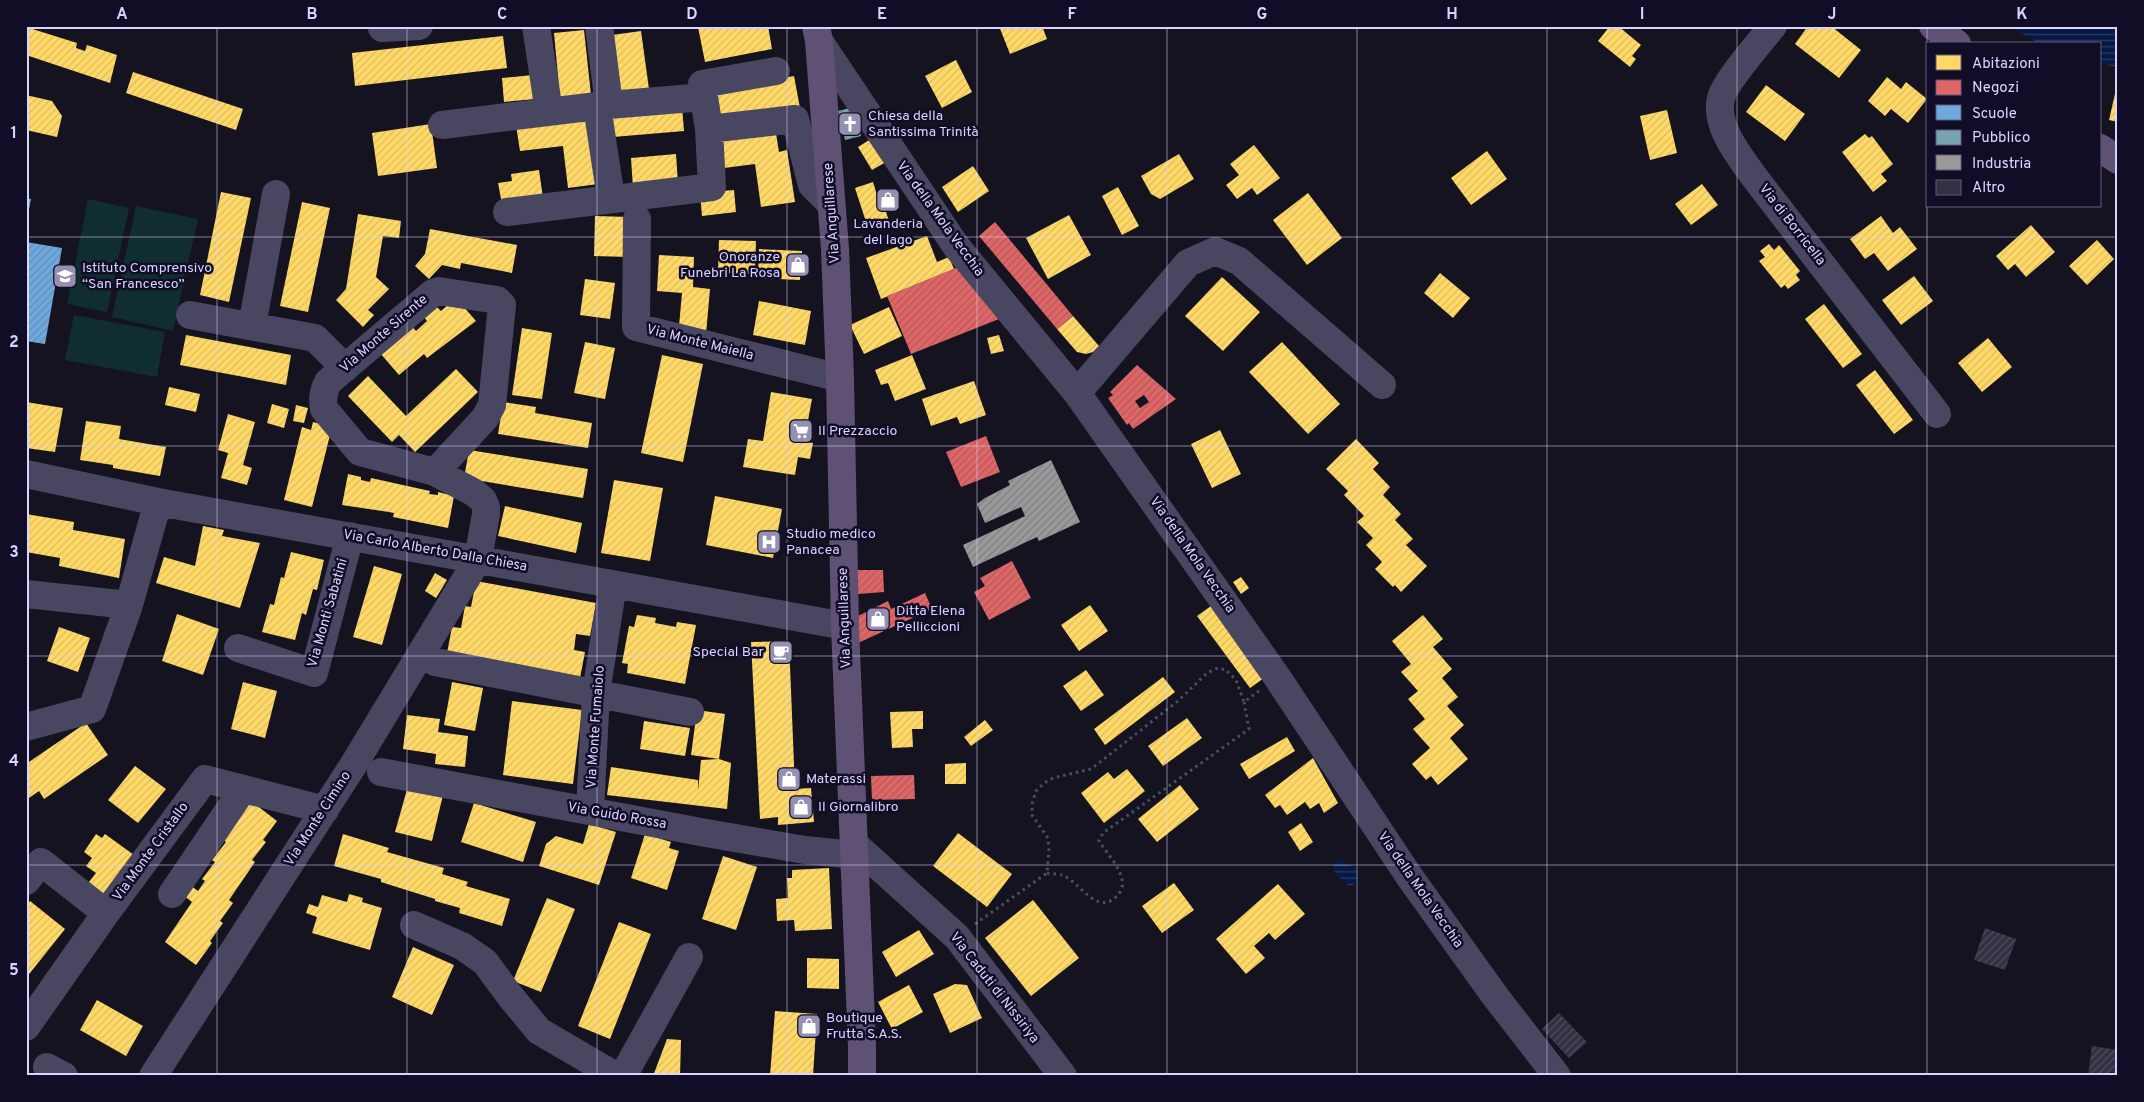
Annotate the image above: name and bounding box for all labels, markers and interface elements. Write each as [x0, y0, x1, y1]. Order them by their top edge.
text: A [116, 5, 128, 25]
text: B [306, 5, 318, 25]
text: C [497, 5, 507, 25]
text: D [686, 5, 698, 25]
text: E [877, 5, 887, 25]
text: F [1067, 5, 1077, 25]
text: G [1257, 5, 1267, 25]
text: H [1446, 5, 1458, 25]
text: I [1640, 5, 1644, 25]
text: J [1828, 5, 1836, 25]
text: K [2016, 5, 2028, 25]
legend [1926, 42, 2102, 208]
text: Abitazioni [1972, 55, 2040, 74]
text: Negozi [1972, 79, 2019, 98]
text: Scuole [1972, 105, 2017, 124]
place label: Chiesa della Santissima Trinità [868, 108, 979, 141]
church icon: Chiesa della Santissima Trinità [837, 111, 863, 137]
text: 1 [11, 124, 17, 144]
text: Pubblico [1972, 129, 2030, 148]
text: Industria [1972, 155, 2031, 174]
street label: Via della Mola Vecchia [893, 158, 987, 280]
street label: Via Anguillarese [820, 162, 844, 264]
text: Altro [1972, 179, 2005, 198]
street label: Via di Borricella [1755, 181, 1829, 269]
shop icon: Lavanderia del lago [875, 187, 901, 213]
place label: Lavanderia del lago [853, 216, 923, 249]
place label: Onoranze Funebri La Rosa [680, 249, 780, 282]
shop icon: Onoranze Funebri La Rosa [785, 252, 811, 278]
place label: Istituto Comprensivo “San Francesco” [82, 260, 212, 293]
school or university icon: Istituto Comprensivo “San Francesco” [52, 263, 78, 289]
street label: Via Monte Sirente [337, 291, 431, 377]
street label: Via Monte Maiella [645, 321, 755, 365]
text: 2 [9, 333, 19, 353]
supermarket icon: Il Prezzaccio [788, 418, 814, 444]
place label: Il Prezzaccio [818, 423, 898, 440]
street label: Via della Mola Vecchia [1145, 494, 1239, 616]
street label: Via Carlo Alberto Dalla Chiesa [342, 526, 528, 576]
place label: Studio medico Panacea [786, 526, 876, 559]
hospital icon: Studio medico Panacea [756, 529, 782, 555]
text: 3 [9, 543, 19, 563]
street label: Via Monti Sabatini [304, 556, 352, 670]
street label: Via Anguillarese [835, 567, 855, 669]
place label: Ditta Elena Pelliccioni [896, 603, 965, 636]
shop icon: Ditta Elena Pelliccioni [865, 606, 891, 632]
cafe icon: Special Bar [768, 639, 794, 665]
place label: Special Bar [693, 644, 765, 661]
street label: Via Monte Fumaiolo [583, 665, 609, 789]
text: 4 [9, 752, 19, 772]
shop icon: Materassi [776, 766, 802, 792]
street label: Via Monte Cimino [281, 768, 355, 870]
place label: Materassi [806, 771, 866, 788]
shop icon: Il Giornalibro [788, 794, 814, 820]
street label: Via Monte Cristallo [109, 799, 193, 905]
street label: Via Guido Rossa [566, 799, 668, 833]
place label: Il Giornalibro [818, 799, 899, 816]
street label: Via della Mola Vecchia [1373, 829, 1467, 951]
street label: Via Caduti di Nissiriya [945, 929, 1043, 1047]
text: 5 [9, 961, 19, 981]
place label: Boutique Frutta S.A.S. [826, 1010, 902, 1043]
shop icon: Boutique Frutta S.A.S. [796, 1013, 822, 1039]

